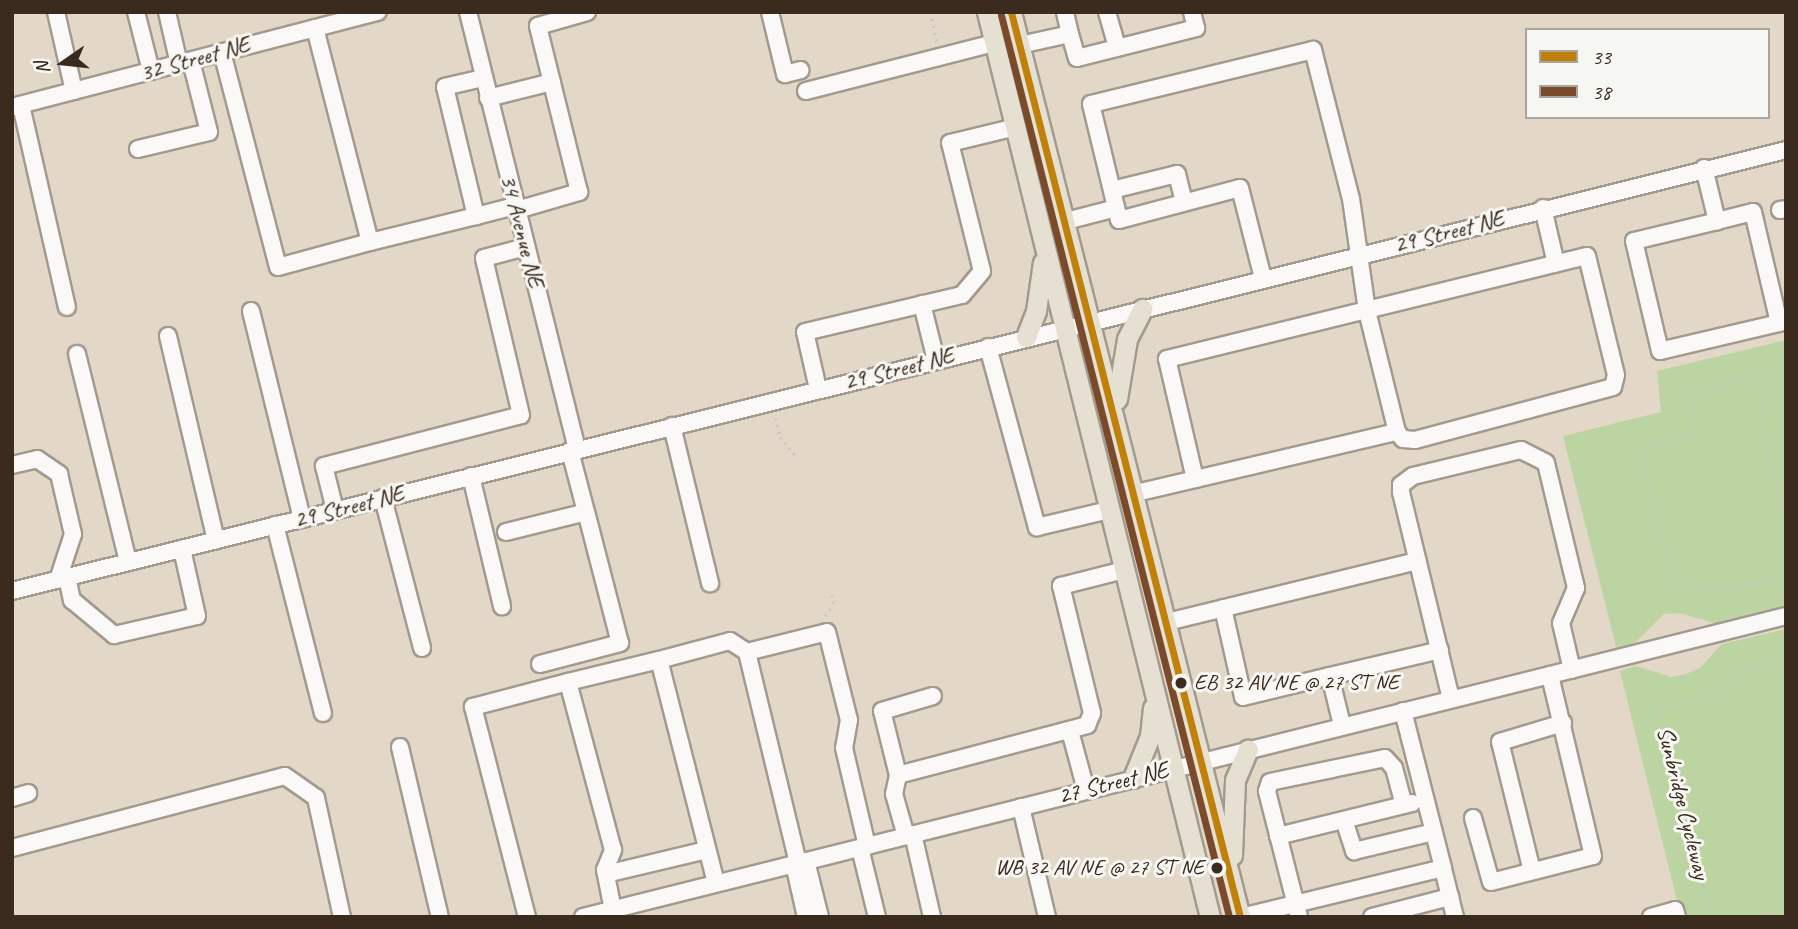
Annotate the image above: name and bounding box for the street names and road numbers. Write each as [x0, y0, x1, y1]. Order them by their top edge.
street label: 32 Street NE [137, 31, 253, 87]
street label: 34 Avenue NE [494, 172, 550, 290]
street label: 29 Street NE [1391, 204, 1507, 260]
street label: 29 Street NE [841, 341, 957, 397]
street label: 29 Street NE [291, 479, 407, 535]
street label: Sunbridge Cycleway [1650, 724, 1716, 882]
street label: 27 Street NE [1055, 755, 1171, 811]

